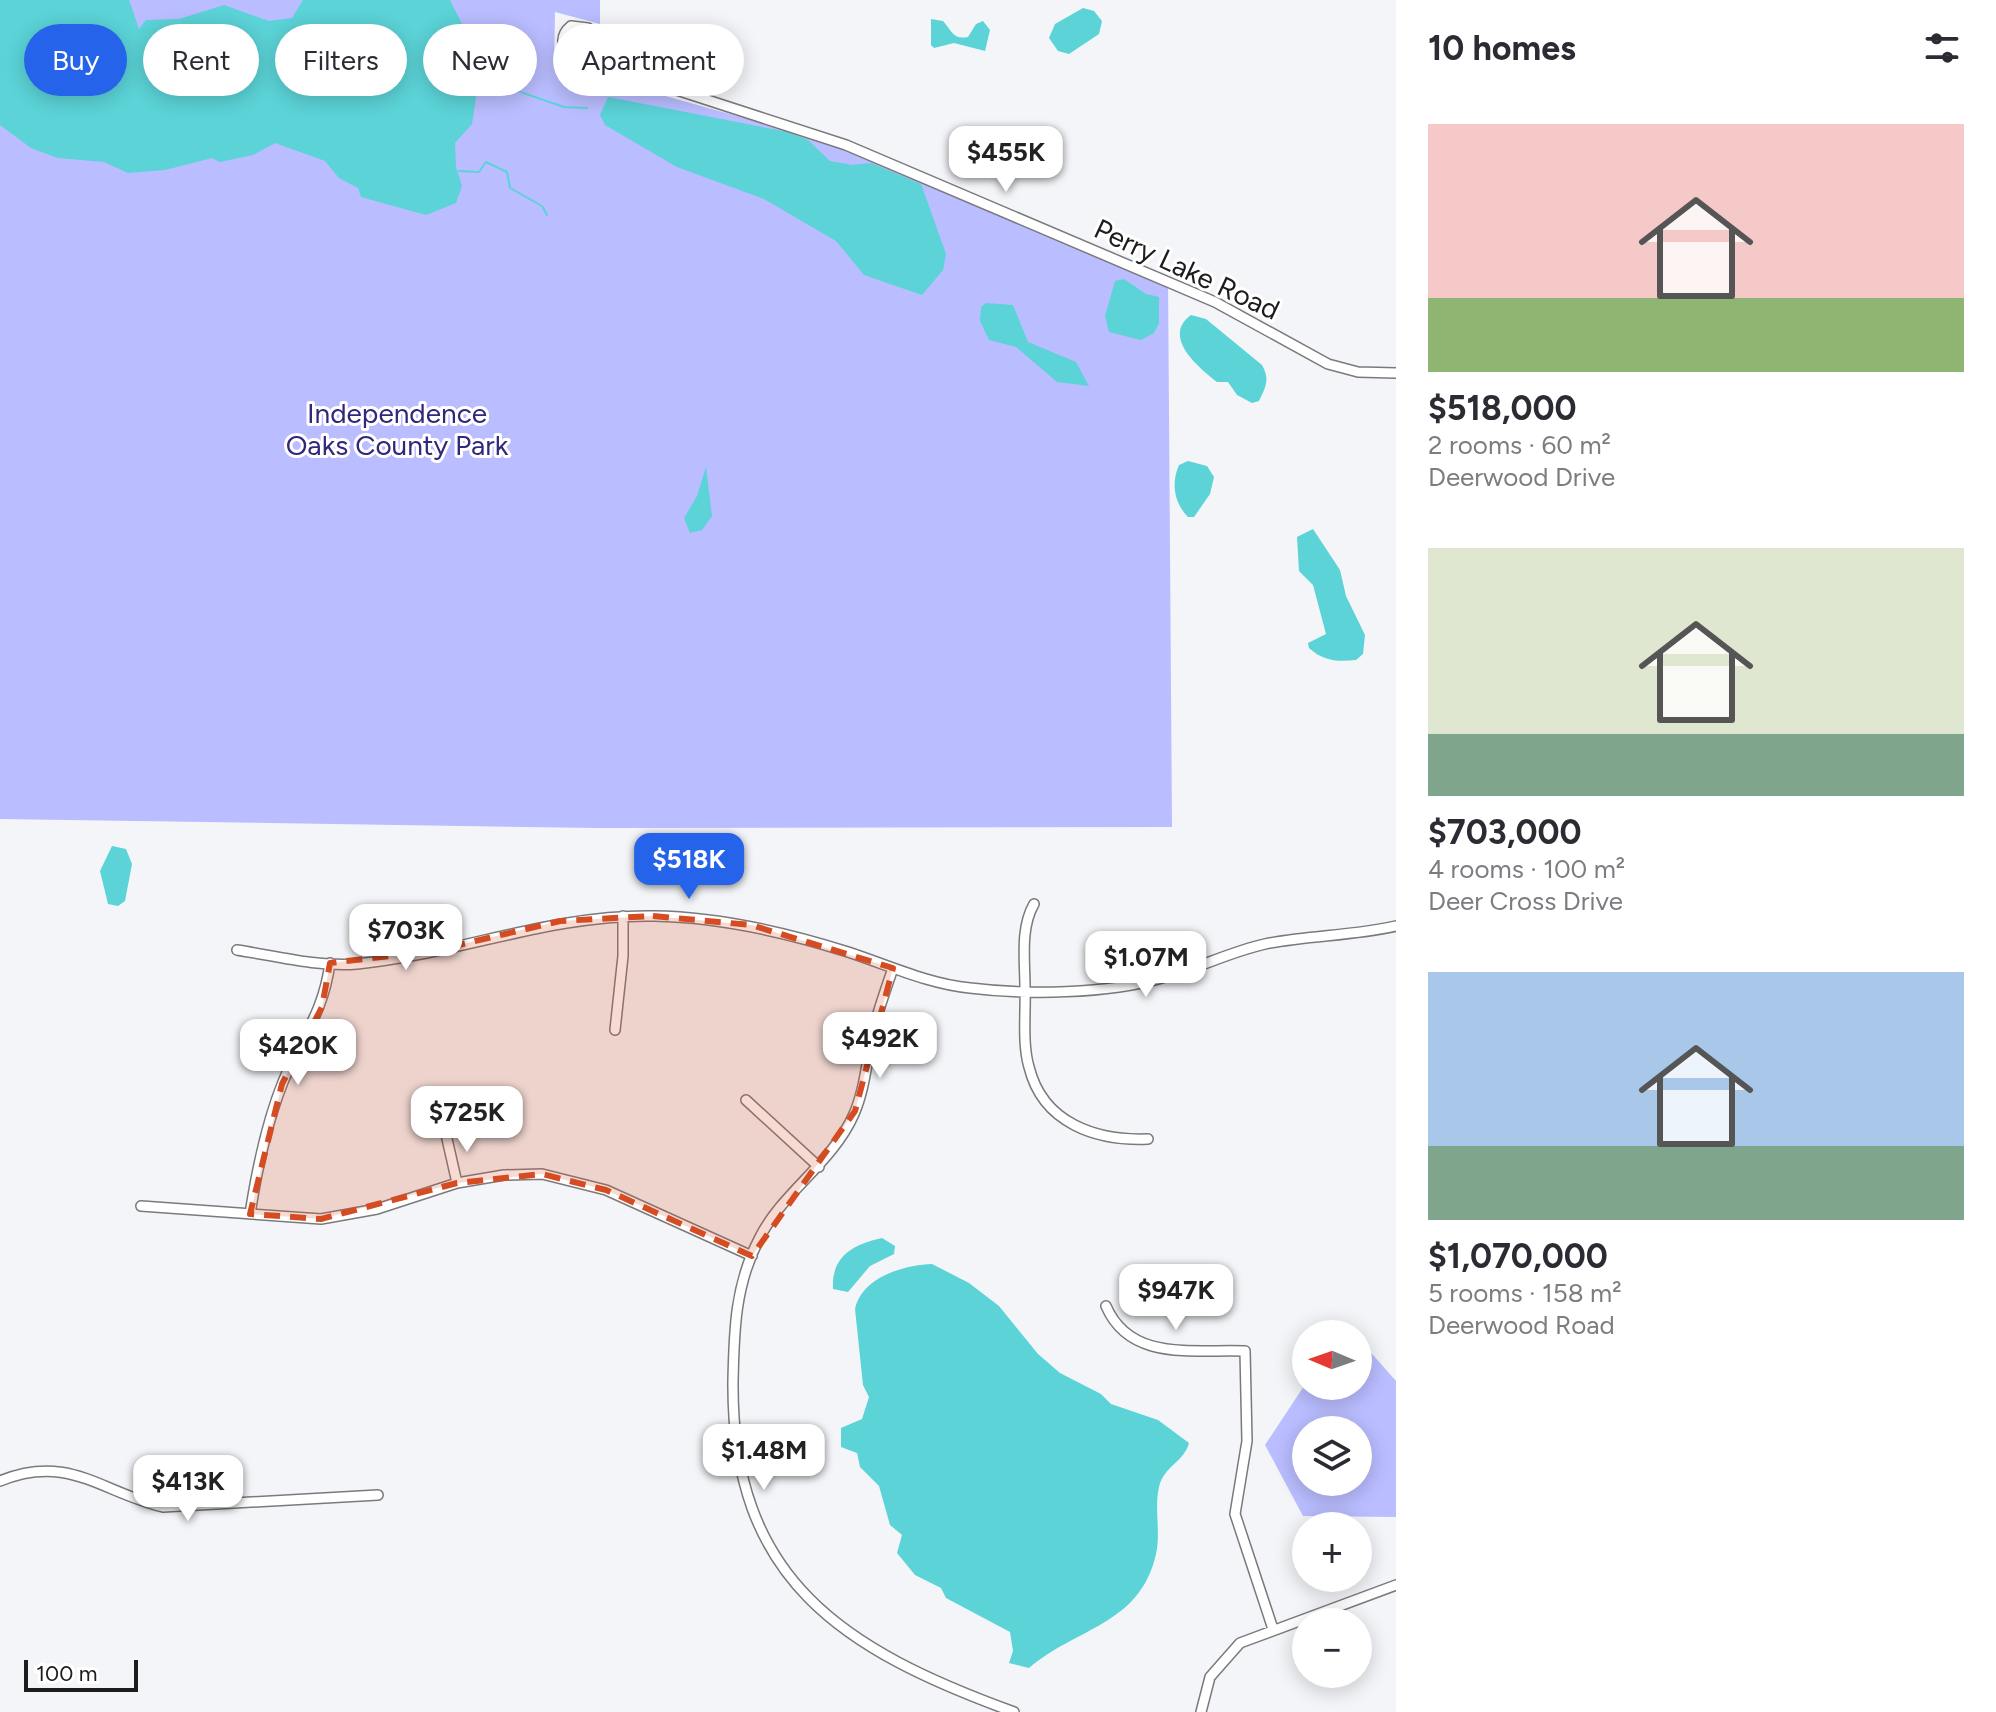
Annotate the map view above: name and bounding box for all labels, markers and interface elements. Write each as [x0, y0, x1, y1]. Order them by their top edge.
chip: Buy [24, 24, 127, 96]
chip: Rent [143, 24, 259, 96]
chip: Filters [275, 24, 407, 96]
chip: New [423, 24, 537, 96]
chip: Apartment [553, 24, 744, 96]
icon: filters [1920, 26, 1964, 70]
text: 10 homes [1428, 28, 1576, 69]
pin: $455K [950, 126, 1062, 194]
text: $455K [967, 136, 1045, 168]
icon: home [1624, 176, 1768, 320]
street label: Perry Lake Road [1089, 211, 1285, 327]
text: $518,000 [1428, 388, 1577, 429]
park label: Independence Oaks County Park [286, 396, 509, 462]
text: 2 rooms · 60 m² [1428, 429, 1611, 461]
text: Deerwood Drive [1428, 461, 1615, 493]
icon: home [1624, 600, 1768, 744]
text: $703,000 [1428, 812, 1582, 853]
pin: $518K [633, 833, 745, 901]
text: $518K [652, 843, 726, 875]
text: 4 rooms · 100 m² [1428, 853, 1625, 885]
text: Deer Cross Drive [1428, 885, 1623, 917]
pin: $703K [350, 904, 462, 972]
text: $703K [367, 914, 445, 946]
pin: $1.07M [1081, 931, 1211, 999]
text: $1.07M [1103, 941, 1189, 973]
pin: $492K [824, 1012, 936, 1080]
pin: $420K [242, 1019, 354, 1087]
text: $492K [841, 1022, 919, 1054]
icon: home [1624, 1024, 1768, 1168]
text: $420K [258, 1029, 338, 1061]
pin: $725K [411, 1086, 523, 1154]
text: $725K [429, 1096, 505, 1128]
text: $1,070,000 [1428, 1236, 1608, 1277]
pin: $947K [1120, 1264, 1232, 1332]
text: $947K [1137, 1274, 1215, 1306]
text: 5 rooms · 158 m² [1428, 1277, 1622, 1309]
text: Deerwood Road [1428, 1309, 1615, 1341]
north arrow [1292, 1320, 1372, 1400]
map controls [1292, 1320, 1372, 1688]
button: layers [1292, 1416, 1372, 1496]
pin: $1.48M [699, 1424, 829, 1492]
text: $1.48M [721, 1434, 807, 1466]
pin: $413K [132, 1455, 244, 1523]
text: $413K [151, 1465, 225, 1497]
button: + [1292, 1512, 1372, 1592]
button: − [1292, 1608, 1372, 1688]
scale bar [24, 1656, 138, 1692]
text: 100 m [36, 1660, 97, 1687]

